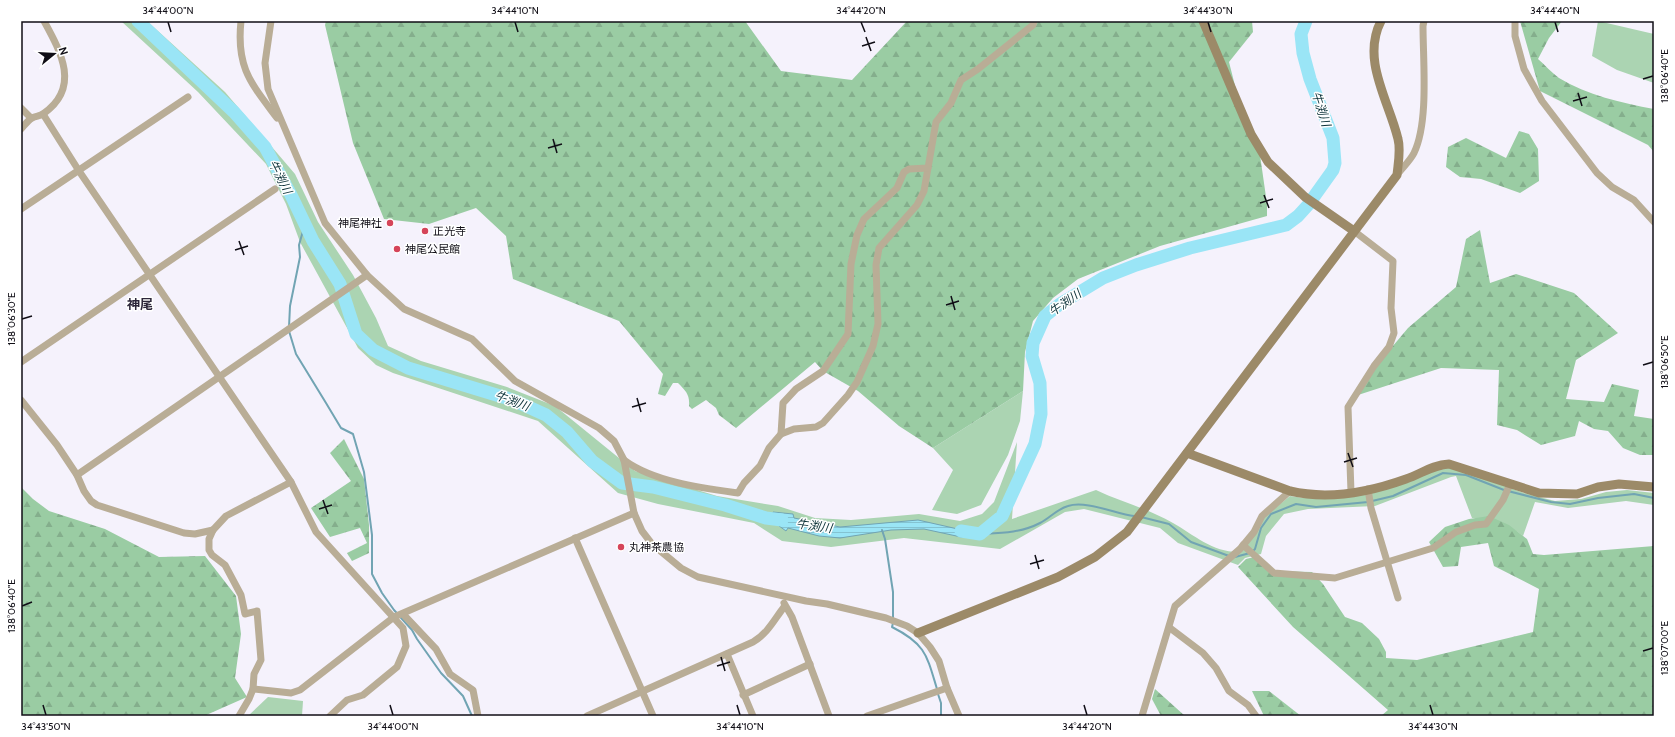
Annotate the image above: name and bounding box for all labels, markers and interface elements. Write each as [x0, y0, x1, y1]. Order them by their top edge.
text: 34°44'00"N [142, 4, 194, 17]
text: 34°44'10"N [491, 4, 539, 17]
text: 34°44'20"N [836, 4, 886, 17]
text: 34°44'30"N [1183, 4, 1233, 17]
text: 34°44'40"N [1530, 4, 1580, 17]
north arrow [34, 34, 74, 74]
text: N [56, 45, 71, 57]
text: 138°06'40"E [1658, 49, 1671, 103]
water label: 牛渕川 [1309, 89, 1335, 130]
water label: 牛渕川 [266, 157, 296, 198]
place label: 神尾神社 [338, 216, 382, 230]
marker: 神尾神社 [385, 218, 395, 228]
place label: 正光寺 [433, 224, 466, 238]
marker: 正光寺 [420, 226, 430, 236]
place label: 神尾公民館 [405, 242, 460, 256]
marker: 神尾公民館 [392, 244, 402, 254]
water label: 牛渕川 [1046, 285, 1085, 319]
text: 138°06'30"E [5, 292, 18, 346]
district label: 神尾 [127, 296, 153, 312]
text: 138°06'50"E [1658, 335, 1671, 389]
water label: 牛渕川 [493, 387, 534, 414]
water label: 牛渕川 [795, 516, 835, 536]
place label: 丸神茶農協 [629, 540, 684, 554]
marker: 丸神茶農協 [616, 542, 626, 552]
text: 138°06'40"E [5, 579, 18, 633]
text: 138°07'00"E [1658, 621, 1671, 675]
text: 34°43'50"N [21, 720, 71, 733]
text: 34°44'00"N [367, 720, 419, 733]
text: 34°44'10"N [716, 720, 764, 733]
text: 34°44'20"N [1062, 720, 1112, 733]
text: 34°44'30"N [1408, 720, 1458, 733]

